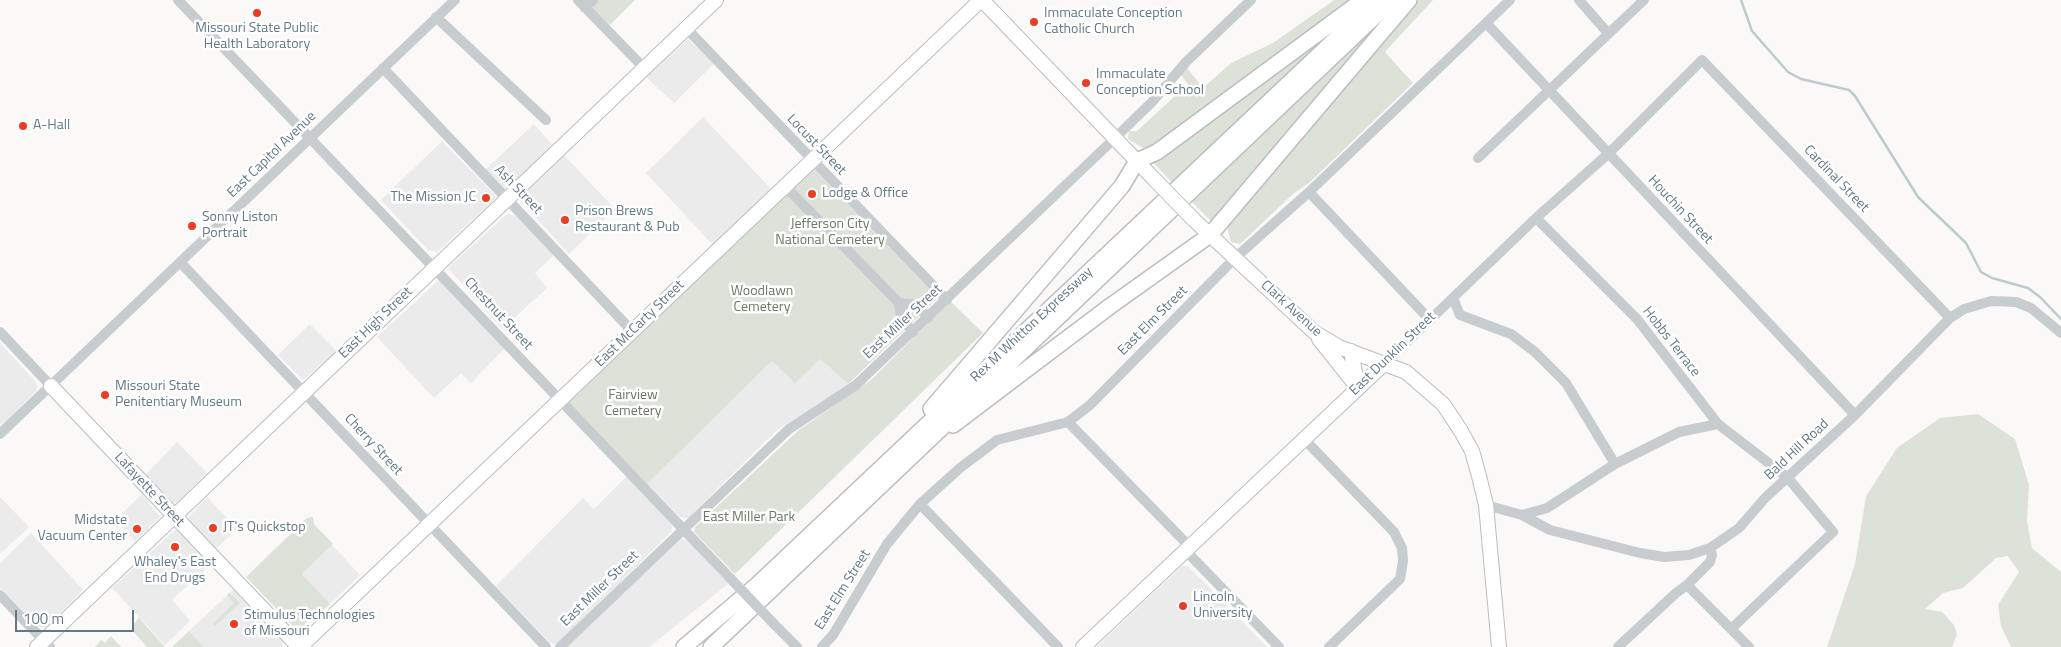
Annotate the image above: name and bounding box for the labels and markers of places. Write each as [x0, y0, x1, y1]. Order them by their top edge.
place label: Immaculate Conception Catholic Church [1044, 6, 1182, 38]
marker: Missouri State Public Health Laboratory [251, 7, 263, 19]
marker: Immaculate Conception Catholic Church [1028, 16, 1040, 28]
place label: Missouri State Public Health Laboratory [195, 21, 319, 54]
place label: Immaculate Conception School [1096, 67, 1204, 100]
marker: Immaculate Conception School [1080, 77, 1092, 89]
place label: A-Hall [33, 118, 70, 134]
marker: A-Hall [17, 120, 29, 132]
place label: Lodge & Office [822, 186, 908, 202]
marker: Lodge & Office [806, 188, 818, 200]
place label: The Mission JC [390, 190, 476, 206]
marker: The Mission JC [480, 192, 492, 204]
place label: Prison Brews Restaurant & Pub [575, 204, 680, 236]
place label: Sonny Liston Portrait [202, 210, 278, 242]
marker: Prison Brews Restaurant & Pub [559, 214, 571, 226]
marker: Sonny Liston Portrait [186, 220, 198, 232]
place label: Missouri State Penitentiary Museum [115, 379, 242, 412]
marker: Missouri State Penitentiary Museum [99, 389, 111, 401]
place label: Midstate Vacuum Center [38, 513, 127, 546]
place label: JT's Quickstop [223, 520, 306, 536]
marker: JT's Quickstop [207, 522, 219, 534]
marker: Midstate Vacuum Center [131, 523, 143, 535]
marker: Whaley's East End Drugs [169, 541, 181, 553]
place label: Whaley's East End Drugs [134, 555, 216, 588]
place label: Lincoln University [1193, 590, 1252, 622]
marker: Lincoln University [1177, 600, 1189, 612]
place label: Stimulus Technologies of Missouri [244, 608, 375, 640]
marker: Stimulus Technologies of Missouri [228, 618, 240, 630]

